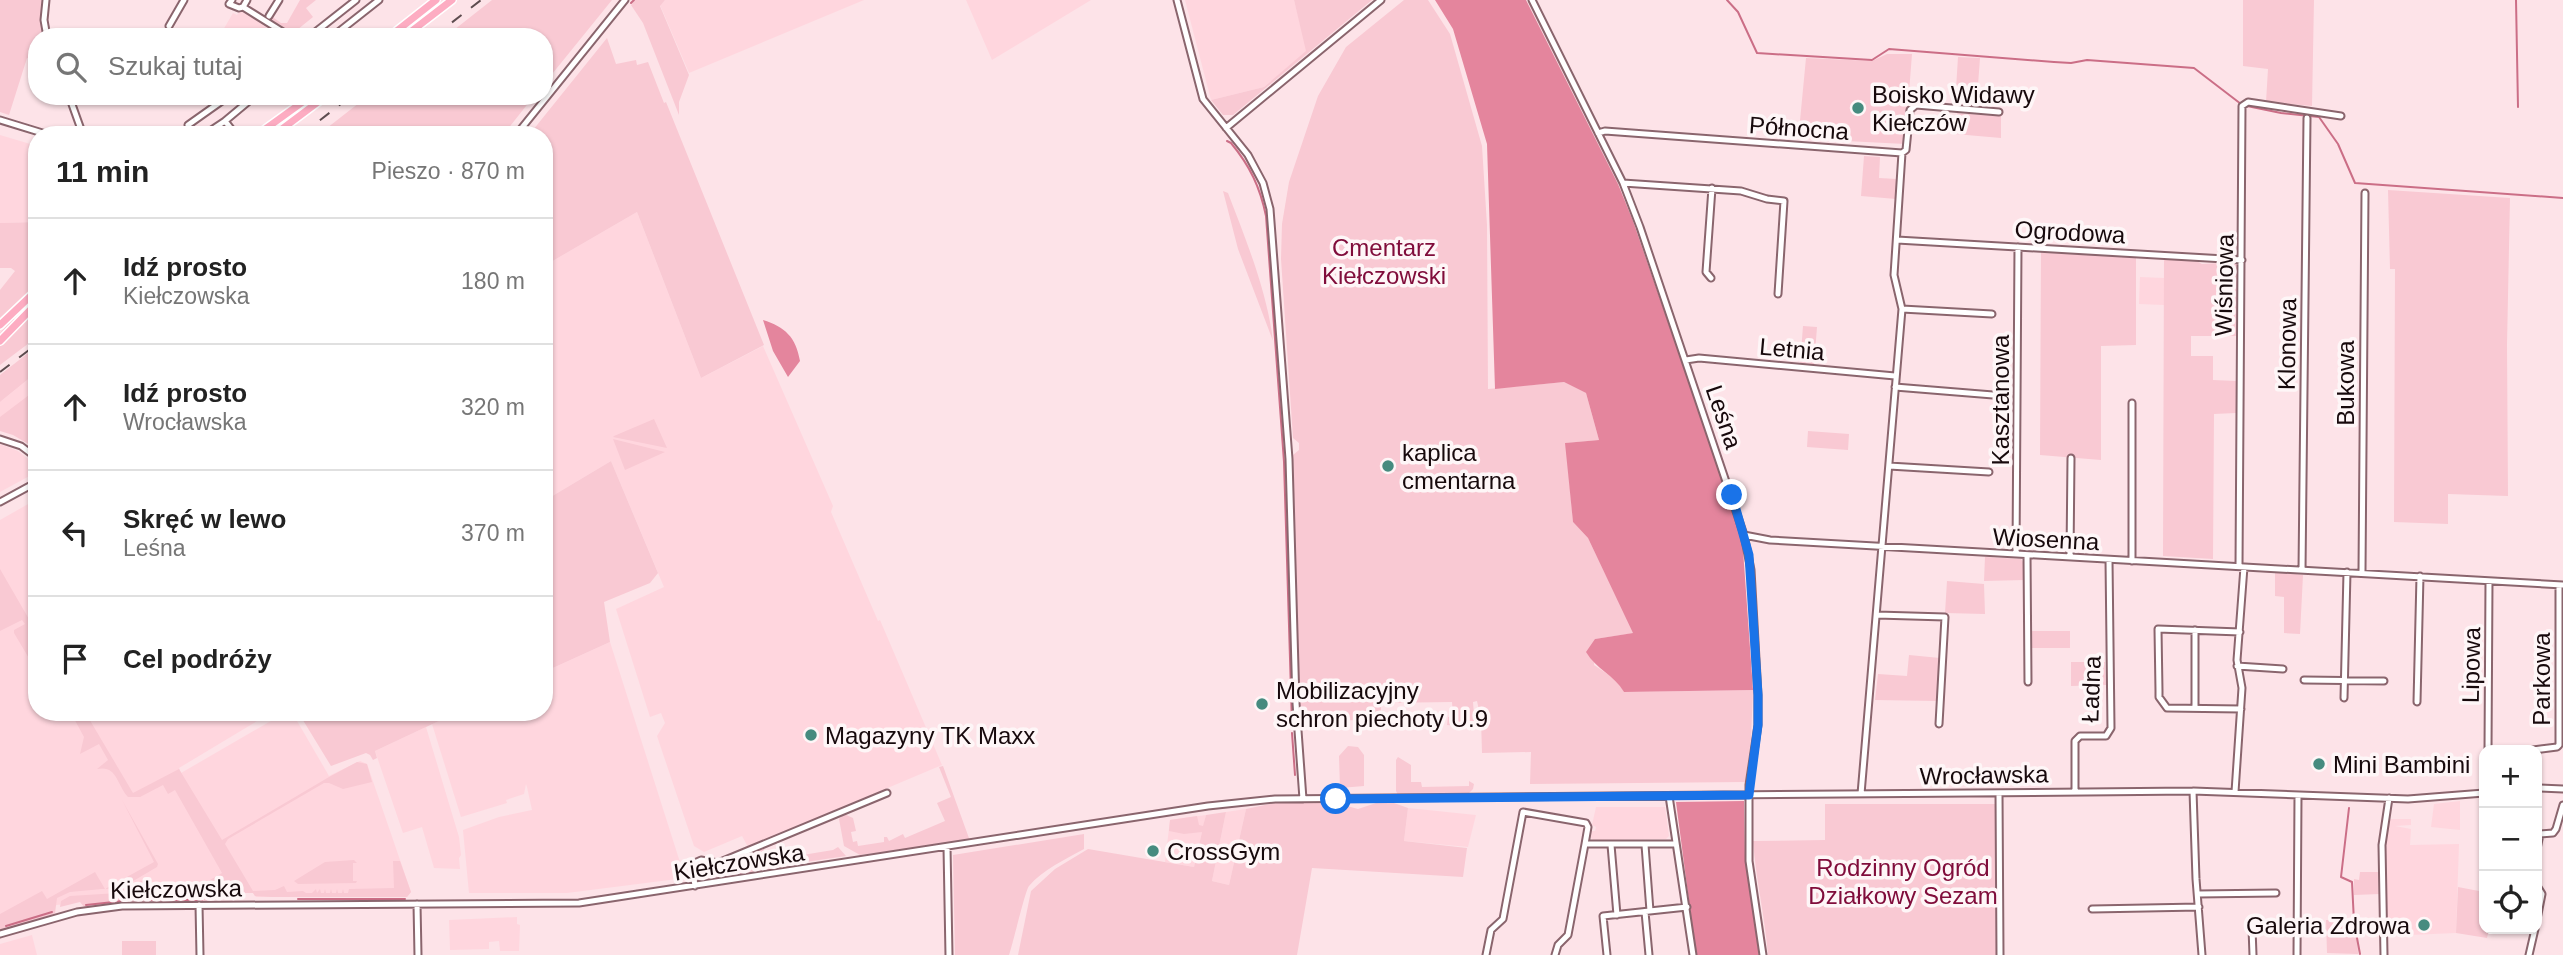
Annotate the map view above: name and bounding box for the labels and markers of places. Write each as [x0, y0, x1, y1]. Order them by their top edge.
place label: Boisko Widawy Kiełczów [1872, 81, 2035, 136]
marker: Boisko Widawy Kiełczów [1850, 100, 1866, 116]
place label: kaplica cmentarna [1402, 439, 1516, 494]
marker: kaplica cmentarna [1380, 458, 1396, 474]
place label: Mobilizacyjny schron piechoty U.9 [1276, 677, 1488, 732]
marker: Mobilizacyjny schron piechoty U.9 [1254, 696, 1270, 712]
place label: Magazyny TK Maxx [825, 722, 1035, 749]
marker: Magazyny TK Maxx [803, 727, 819, 743]
place label: Mini Bambini [2333, 751, 2470, 778]
marker: Mini Bambini [2311, 756, 2327, 772]
place label: CrossGym [1167, 838, 1280, 865]
marker: CrossGym [1145, 843, 1161, 859]
place label: Galeria Zdrowa [2246, 912, 2411, 939]
marker: Galeria Zdrowa [2416, 917, 2432, 933]

